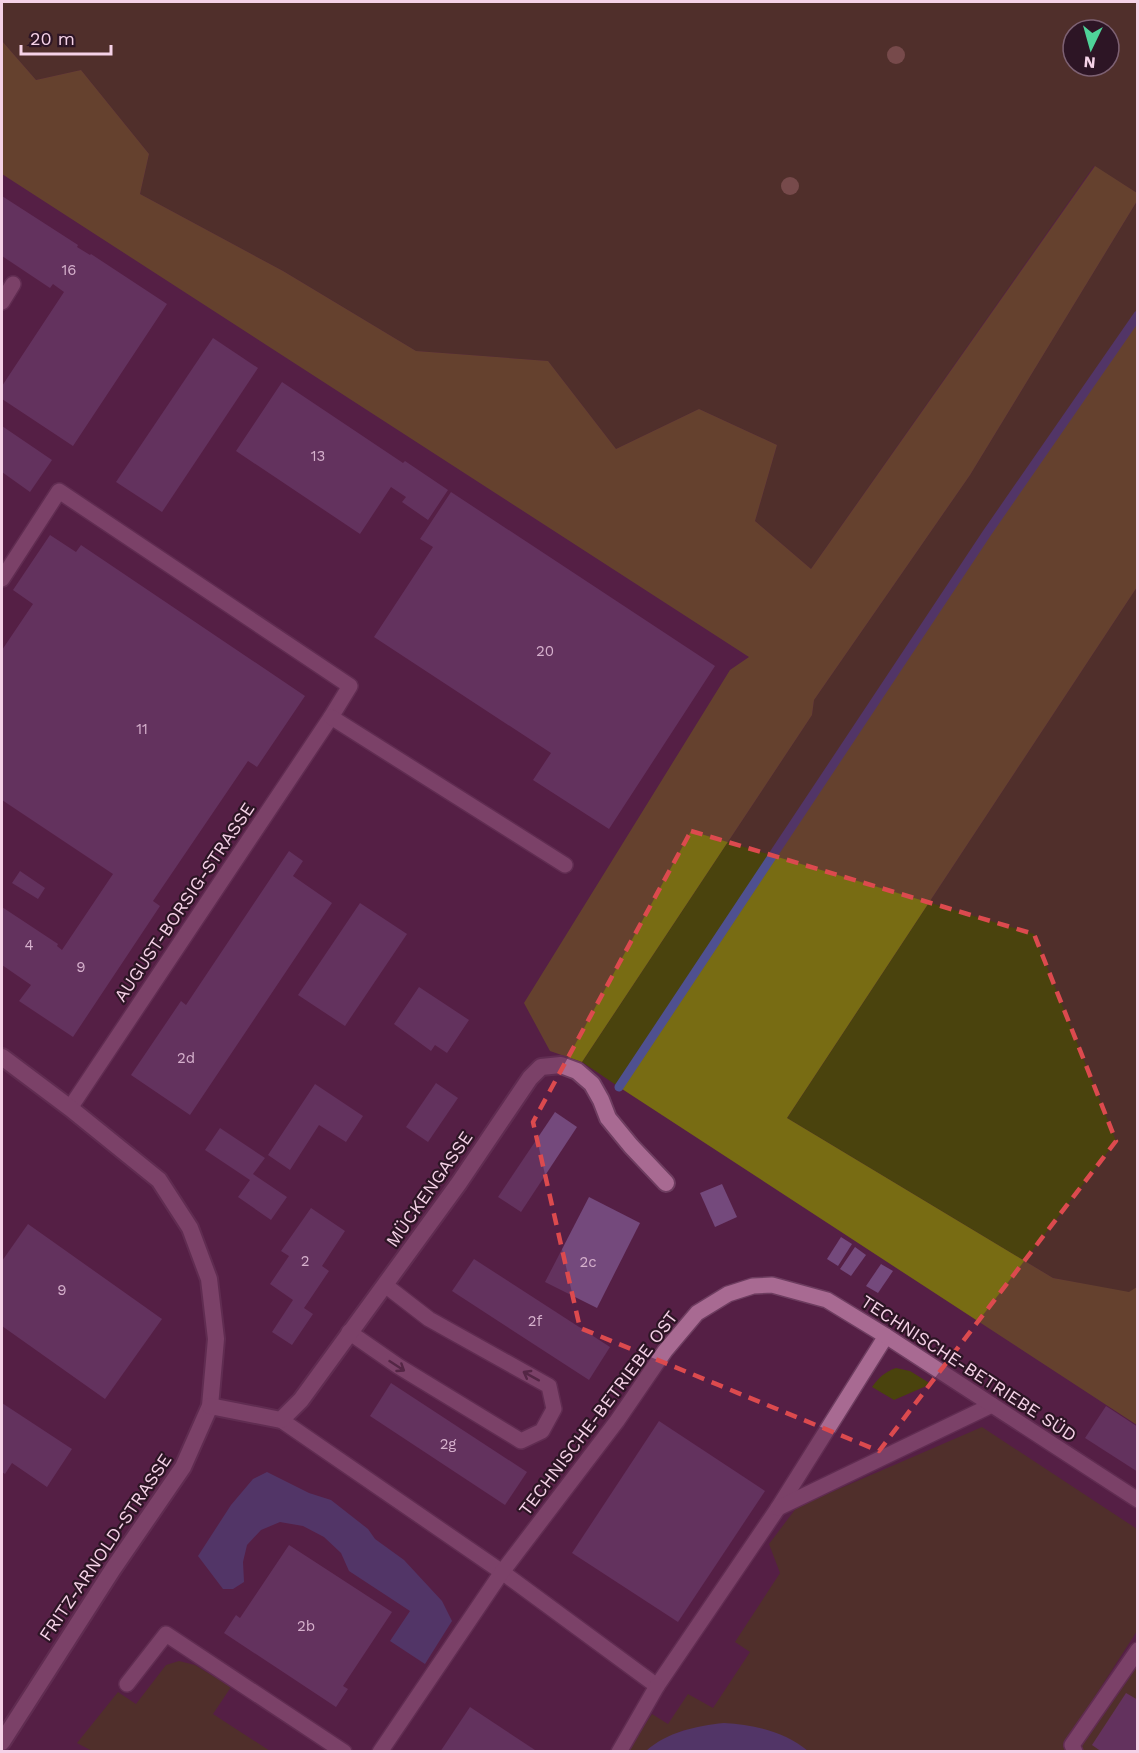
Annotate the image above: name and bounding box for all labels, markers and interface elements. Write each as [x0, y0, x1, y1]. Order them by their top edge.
scale bar [21, 18, 111, 56]
north arrow [1061, 18, 1121, 78]
text: 20 m [30, 28, 75, 49]
text: N [1083, 52, 1096, 72]
house number: 16 [62, 261, 76, 279]
house number: 13 [311, 447, 325, 465]
house number: 20 [536, 642, 554, 660]
house number: 11 [136, 720, 148, 738]
street label: AUGUST-BORSIG-STRASSE [109, 799, 259, 1005]
house number: 4 [24, 936, 34, 954]
house number: 9 [76, 958, 86, 976]
house number: 2d [177, 1049, 195, 1067]
street label: MÜCKENGASSE [381, 1127, 477, 1251]
house number: 2 [301, 1252, 309, 1270]
house number: 2c [579, 1253, 597, 1271]
house number: 9 [57, 1281, 67, 1299]
street label: TECHNISCHE-BETRIEBE SÜD [857, 1290, 1081, 1446]
street label: TECHNISCHE-BETRIEBE OST [514, 1306, 682, 1519]
house number: 2f [528, 1312, 542, 1330]
one-way arrow [389, 1359, 406, 1372]
one-way arrow [523, 1370, 541, 1381]
house number: 2g [440, 1435, 456, 1453]
street label: FRITZ-ARNOLD-STRASSE [34, 1449, 176, 1645]
house number: 2b [297, 1617, 315, 1635]

